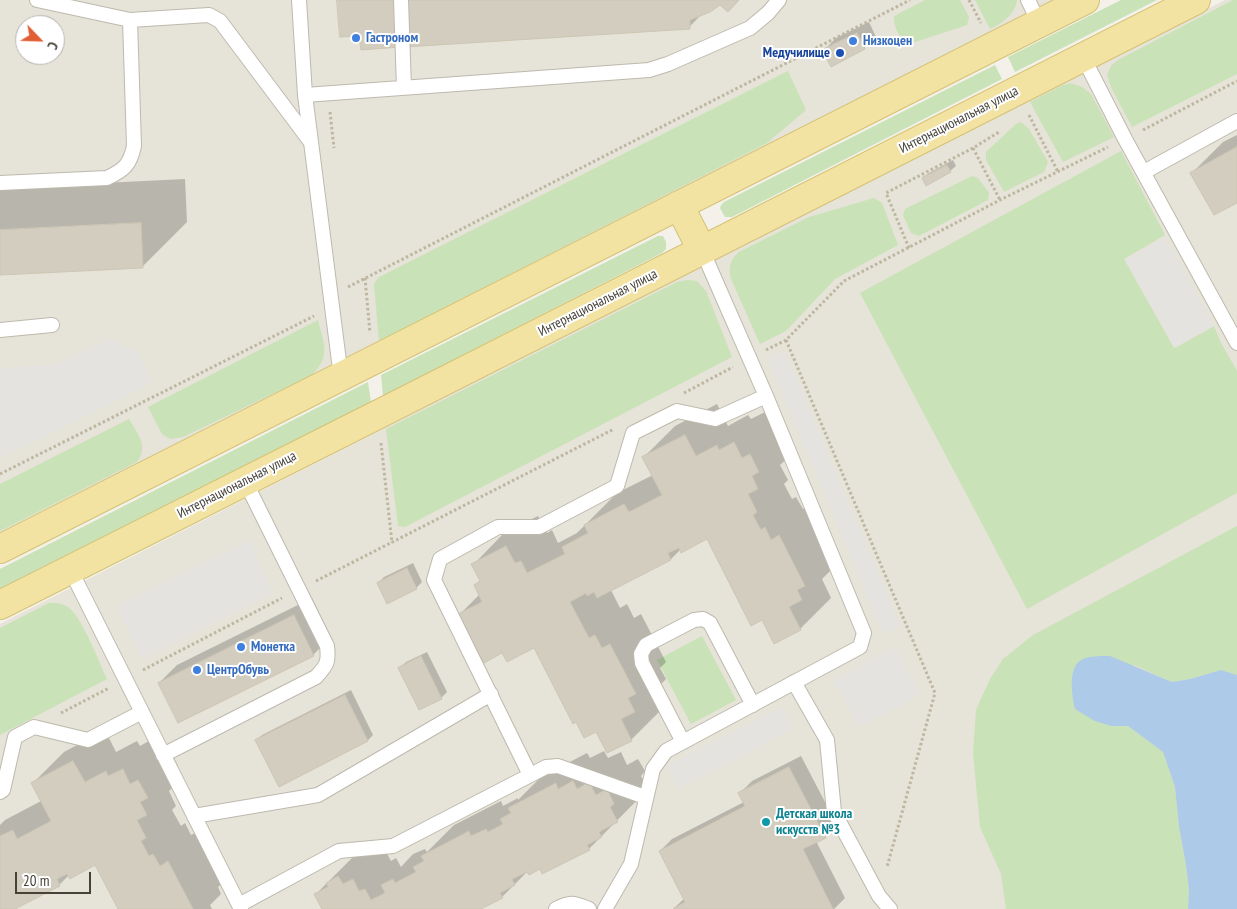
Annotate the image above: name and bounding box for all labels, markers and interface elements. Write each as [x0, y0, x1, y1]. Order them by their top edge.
north arrow [15, 15, 65, 65]
place label: Гастроном [366, 30, 418, 46]
marker: Гастроном [350, 32, 362, 44]
place label: Низкоцен [863, 33, 912, 49]
marker: Низкоцен [847, 35, 859, 47]
text: С [43, 39, 62, 52]
place label: Медучилище [763, 45, 830, 61]
marker: Медучилище [834, 47, 846, 59]
street label: Интернациональная улица [897, 83, 1021, 157]
street label: Интернациональная улица [536, 266, 660, 340]
street label: Интернациональная улица [175, 448, 299, 522]
place label: Монетка [251, 639, 295, 655]
marker: Монетка [235, 641, 247, 653]
place label: ЦентрОбувь [207, 662, 269, 678]
marker: ЦентрОбувь [191, 664, 203, 676]
place label: Детская школа искусств №3 [776, 806, 852, 839]
marker: Детская школа искусств №3 [760, 816, 772, 828]
scale bar [18, 862, 94, 894]
text: 20 m [23, 871, 49, 890]

